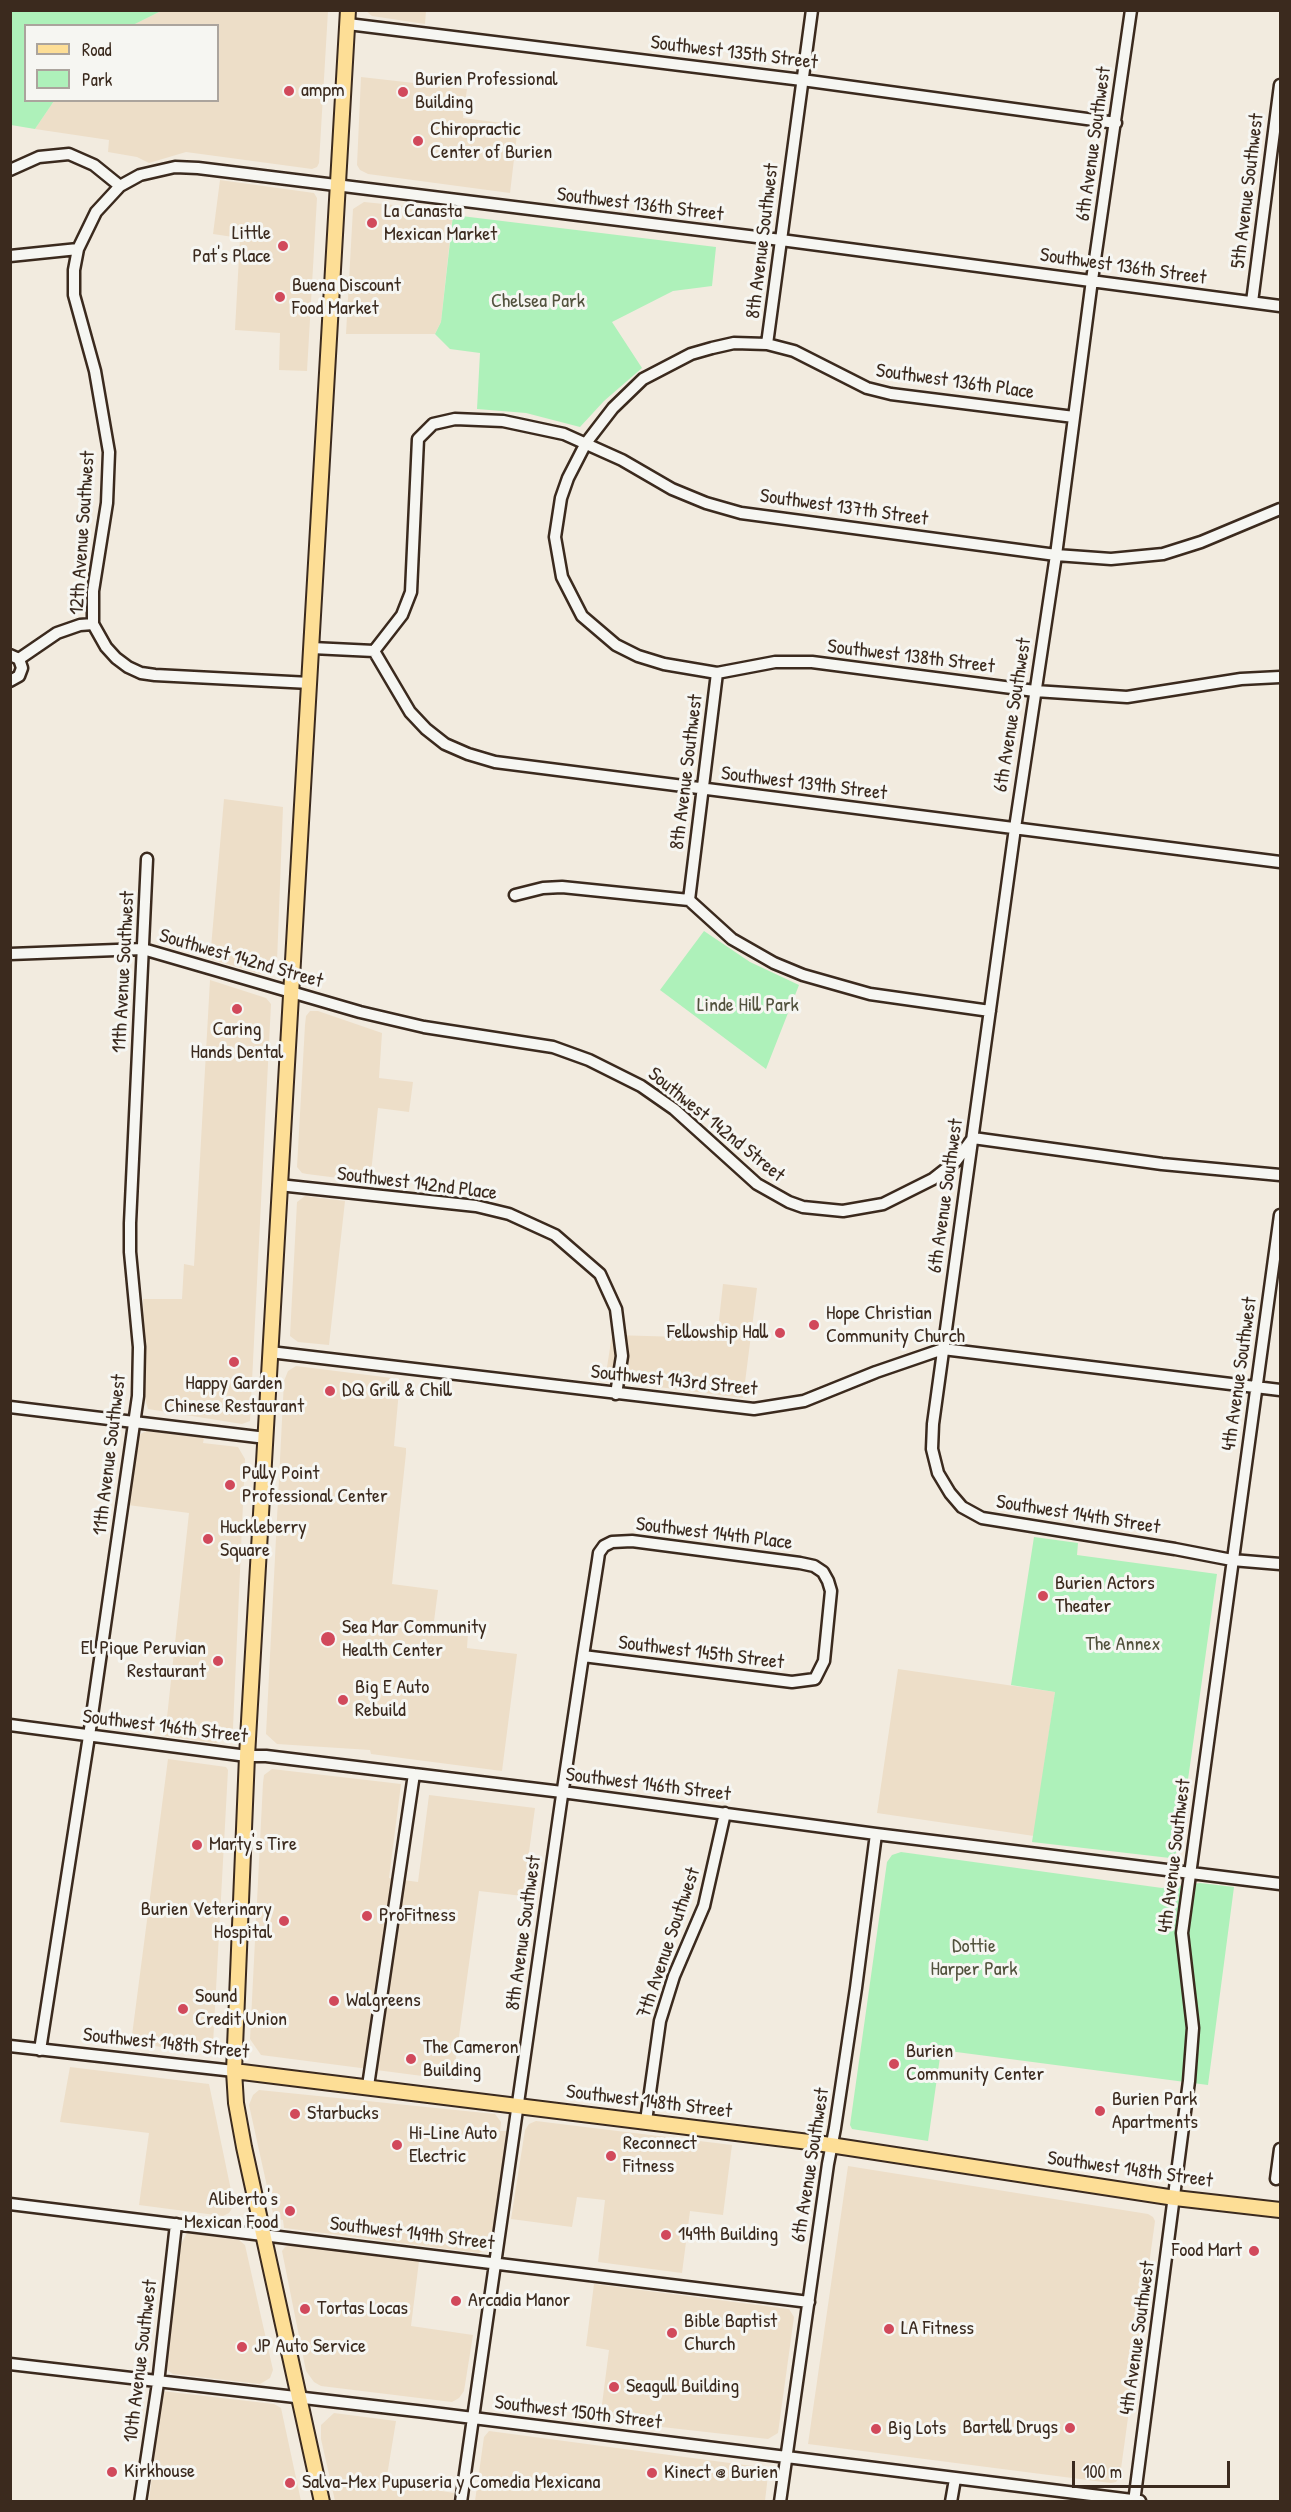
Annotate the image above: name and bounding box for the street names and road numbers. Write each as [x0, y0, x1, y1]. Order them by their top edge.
street label: Southwest 135th Street [649, 31, 819, 75]
street label: 6th Avenue Southwest [1071, 65, 1117, 223]
street label: 5th Avenue Southwest [1227, 112, 1269, 270]
street label: 8th Avenue Southwest [742, 162, 784, 320]
street label: Southwest 136th Street [555, 183, 725, 227]
street label: Southwest 136th Street [1038, 243, 1208, 291]
street label: Southwest 136th Place [874, 359, 1036, 405]
street label: 12th Avenue Southwest [65, 450, 101, 616]
street label: Southwest 137th Street [758, 484, 930, 532]
street label: Southwest 138th Street [826, 635, 996, 679]
street label: 6th Avenue Southwest [989, 636, 1037, 794]
street label: 8th Avenue Southwest [666, 693, 708, 851]
street label: Southwest 139th Street [720, 762, 888, 806]
street label: 11th Avenue Southwest [108, 890, 140, 1054]
street label: Southwest 142nd Street [156, 924, 326, 994]
street label: Southwest 142nd Street [643, 1062, 789, 1188]
street label: 6th Avenue Southwest [923, 1117, 969, 1275]
street label: Southwest 142nd Place [336, 1162, 498, 1206]
street label: 4th Avenue Southwest [1217, 1296, 1263, 1452]
street label: Southwest 143rd Street [590, 1360, 758, 1402]
street label: 11th Avenue Southwest [88, 1373, 132, 1537]
street label: Southwest 144th Street [994, 1490, 1162, 1540]
street label: Southwest 144th Place [634, 1512, 794, 1556]
street label: Southwest 145th Street [617, 1631, 785, 1675]
street label: Southwest 146th Street [81, 1705, 249, 1749]
street label: Southwest 146th Street [564, 1763, 732, 1807]
street label: 4th Avenue Southwest [1154, 1778, 1196, 1934]
street label: 8th Avenue Southwest [501, 1854, 547, 2012]
street label: 7th Avenue Southwest [632, 1865, 706, 2021]
street label: Southwest 148th Street [82, 2023, 250, 2065]
street label: Southwest 148th Street [565, 2080, 733, 2124]
street label: 6th Avenue Southwest [787, 2086, 835, 2244]
street label: Southwest 148th Street [1046, 2147, 1214, 2193]
street label: Southwest 149th Street [328, 2212, 496, 2256]
street label: 4th Avenue Southwest [1115, 2260, 1161, 2416]
street label: 10th Avenue Southwest [119, 2278, 163, 2444]
street label: Southwest 150th Street [493, 2391, 663, 2435]

